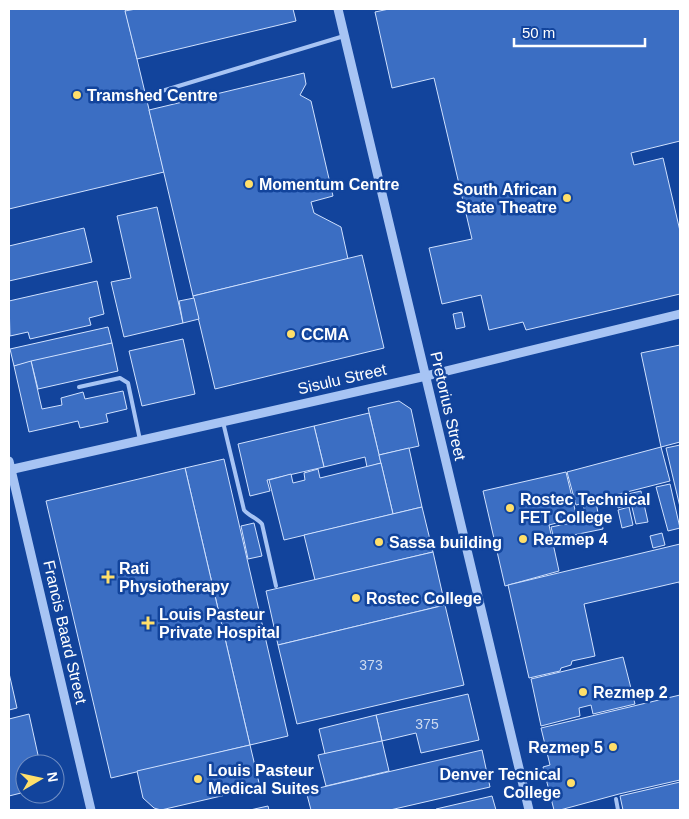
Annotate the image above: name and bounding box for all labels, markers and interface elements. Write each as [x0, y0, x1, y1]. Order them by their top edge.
scale bar [514, 15, 645, 47]
text: 50 m [522, 24, 555, 41]
place label: Tramshed Centre [87, 87, 218, 104]
marker: Tramshed Centre [71, 89, 83, 101]
place label: Momentum Centre [259, 176, 400, 193]
marker: Momentum Centre [243, 178, 255, 190]
place label: South African State Theatre [453, 181, 557, 216]
marker: South African State Theatre [561, 192, 573, 204]
place label: CCMA [301, 326, 349, 343]
marker: CCMA [285, 328, 297, 340]
street label: Pretorius Street [427, 350, 469, 463]
street label: Sisulu Street [296, 360, 389, 397]
place label: Rostec Technical FET College [520, 491, 650, 526]
marker: Rostec Technical FET College [504, 502, 516, 514]
place label: Rezmep 4 [533, 531, 608, 548]
marker: Rezmep 4 [517, 533, 529, 545]
place label: Sassa building [389, 534, 502, 551]
marker: Sassa building [373, 536, 385, 548]
street label: Francis Baard Street [40, 559, 90, 706]
place label: Rati Physiotherapy [119, 560, 229, 595]
marker: Rati Physiotherapy [101, 570, 115, 584]
place label: Rostec College [366, 590, 482, 607]
marker: Rostec College [350, 592, 362, 604]
place label: Louis Pasteur Private Hospital [159, 606, 280, 641]
marker: Louis Pasteur Private Hospital [141, 616, 155, 630]
house number: 373 [359, 657, 383, 673]
place label: Rezmep 2 [593, 684, 668, 701]
marker: Rezmep 2 [577, 686, 589, 698]
house number: 375 [415, 716, 439, 732]
place label: Rezmep 5 [528, 739, 603, 756]
marker: Rezmep 5 [607, 741, 619, 753]
north arrow [15, 754, 65, 804]
place label: Louis Pasteur Medical Suites [208, 762, 319, 797]
place label: Denver Tecnical College [439, 766, 561, 801]
text: N [44, 771, 62, 783]
marker: Louis Pasteur Medical Suites [192, 773, 204, 785]
marker: Denver Tecnical College [565, 777, 577, 789]

